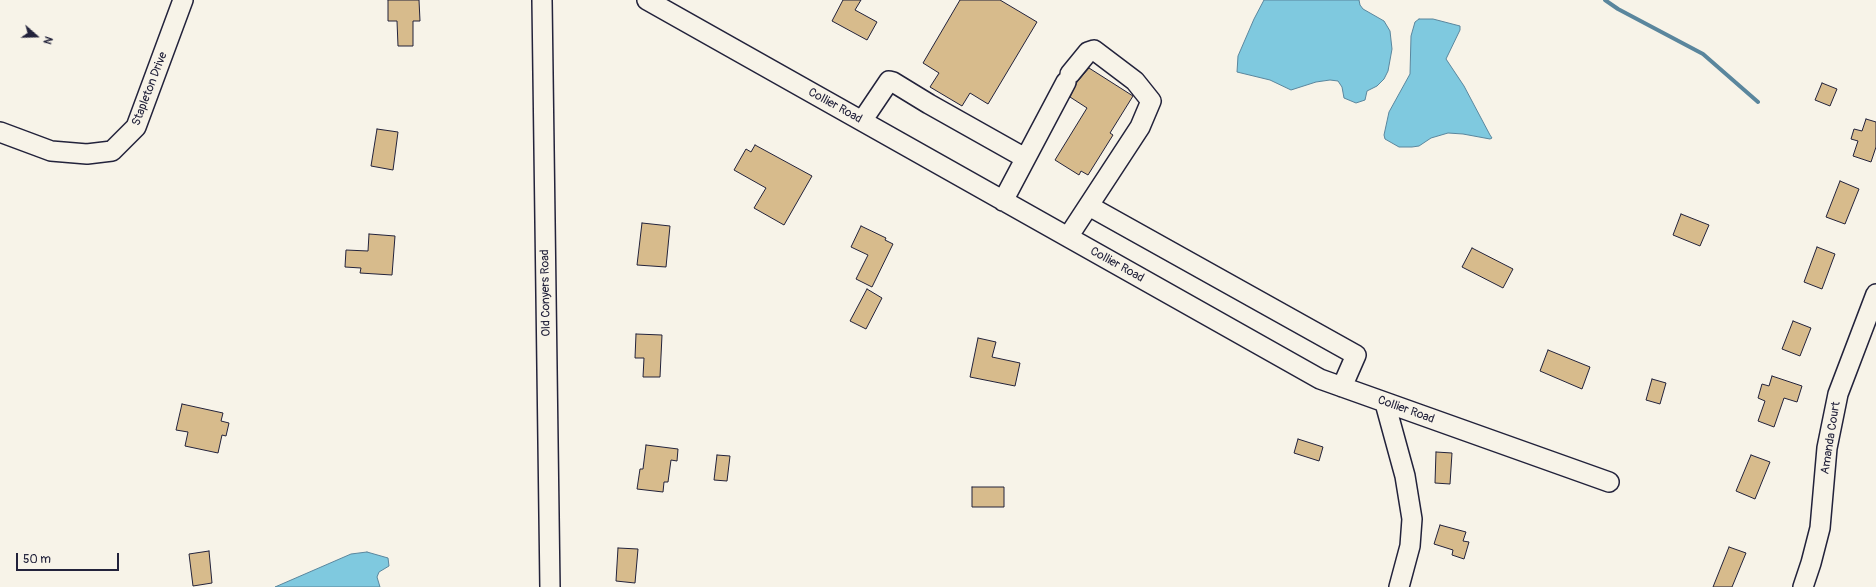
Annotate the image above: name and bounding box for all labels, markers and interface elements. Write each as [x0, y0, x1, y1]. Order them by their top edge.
north arrow [16, 16, 56, 56]
text: N [40, 35, 55, 46]
street label: Stapleton Drive [129, 50, 171, 128]
street label: Collier Road [806, 85, 864, 127]
street label: Collier Road [1088, 244, 1146, 286]
street label: Old Conyers Road [538, 249, 554, 337]
street label: Collier Road [1376, 393, 1436, 427]
street label: Amanda Court [1818, 401, 1844, 475]
scale bar [18, 545, 121, 571]
text: 50 m [23, 552, 51, 567]

